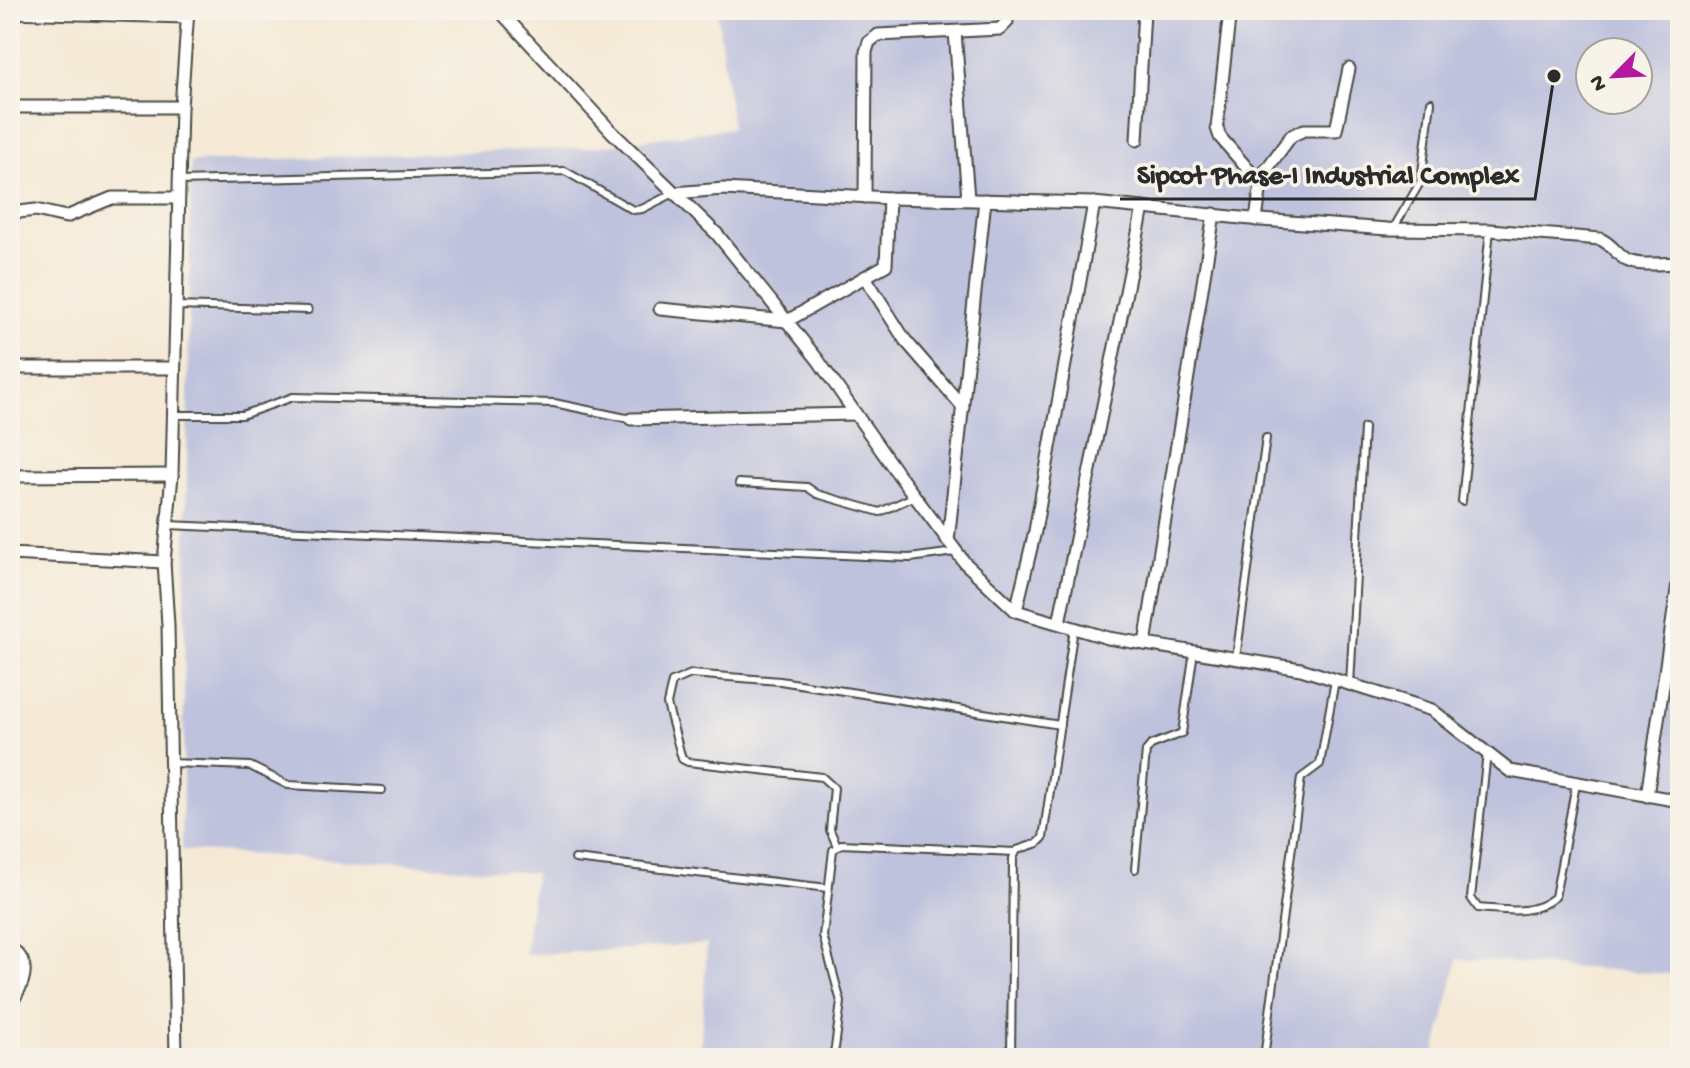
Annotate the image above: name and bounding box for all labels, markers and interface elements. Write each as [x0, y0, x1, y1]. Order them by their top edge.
north arrow [1574, 36, 1654, 116]
text: N [1585, 71, 1614, 94]
callout: Sipcot Phase-I Industrial Complex [1120, 147, 1535, 199]
text: Sipcot Phase-I Industrial Complex [1137, 161, 1519, 194]

